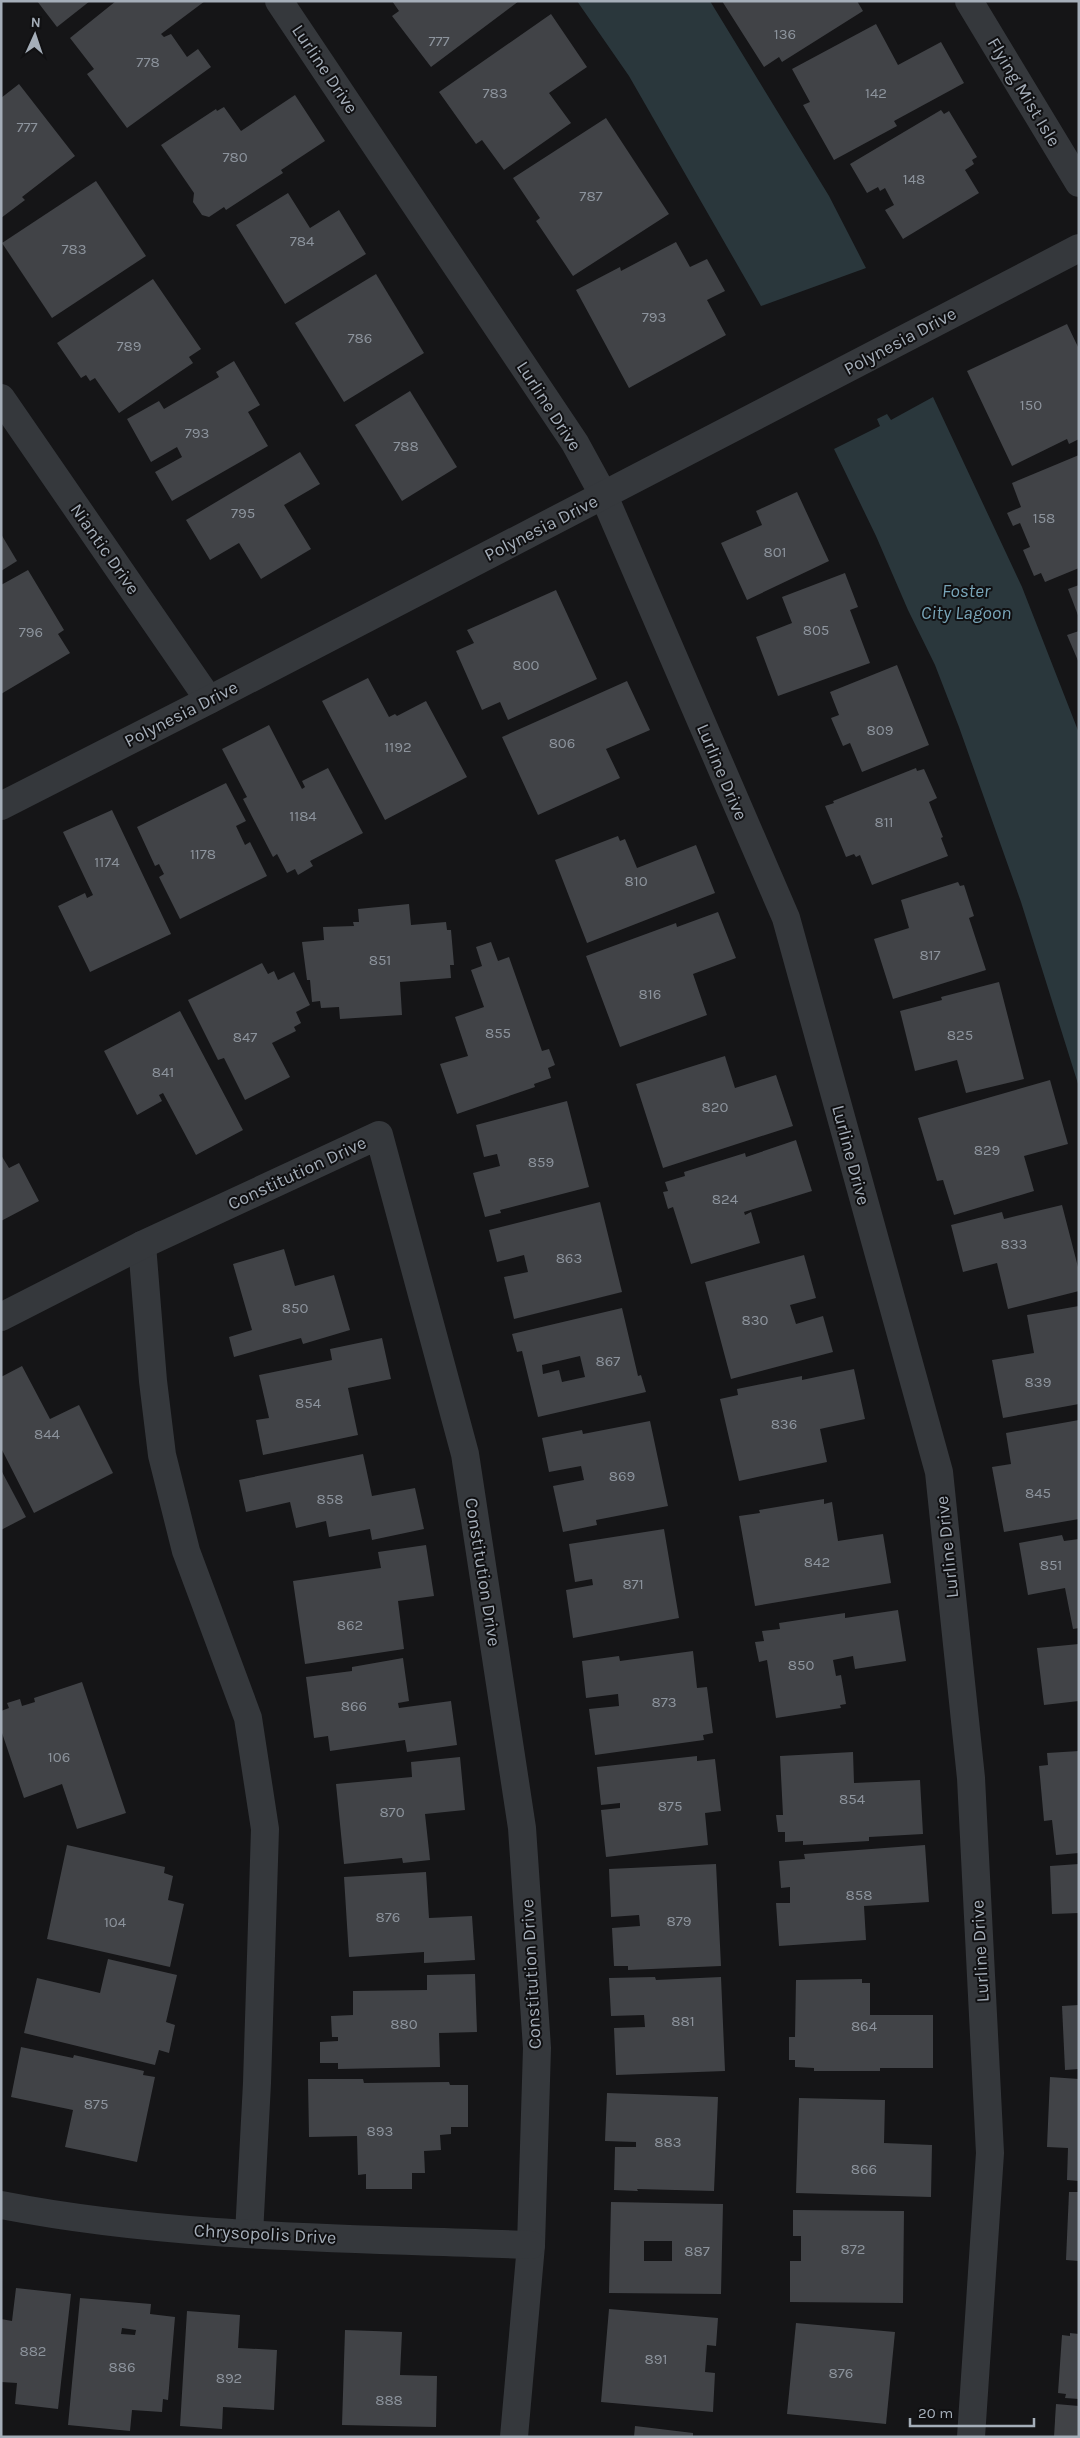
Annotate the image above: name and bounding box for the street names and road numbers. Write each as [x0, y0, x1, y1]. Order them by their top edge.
street label: Lurline Drive [287, 20, 363, 118]
street label: Flying Mist Isle [983, 33, 1065, 151]
street label: Polynesia Drive [840, 302, 960, 380]
street label: Lurline Drive [512, 357, 586, 455]
street label: Polynesia Drive [481, 490, 601, 566]
street label: Niantic Drive [66, 499, 144, 599]
street label: Polynesia Drive [121, 676, 241, 752]
street label: Lurline Drive [692, 720, 752, 824]
street label: Lurline Drive [827, 1103, 875, 1207]
street label: Constitution Drive [224, 1131, 370, 1215]
street label: Lurline Drive [931, 1495, 963, 1599]
street label: Constitution Drive [460, 1496, 506, 1648]
street label: Constitution Drive [516, 1898, 546, 2050]
street label: Lurline Drive [966, 1899, 994, 2003]
street label: Chrysopolis Drive [193, 2219, 337, 2249]

